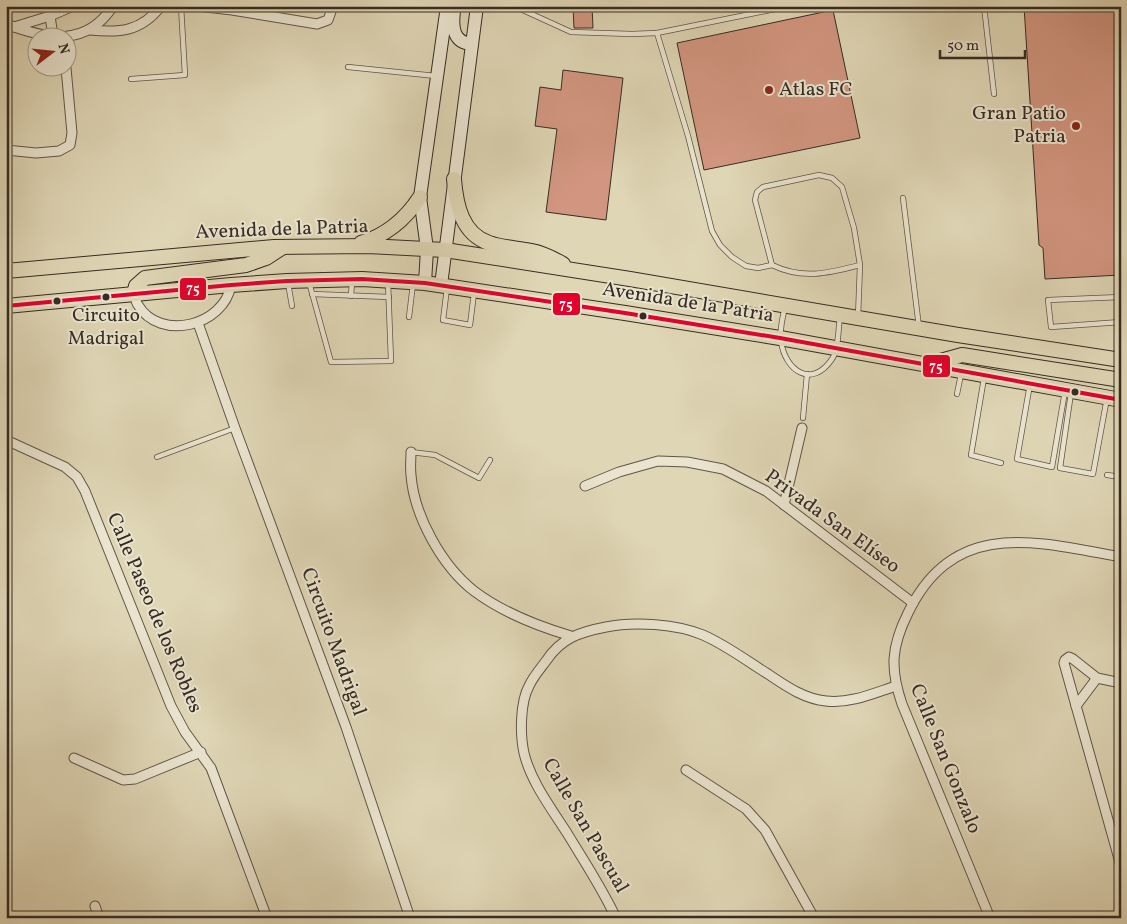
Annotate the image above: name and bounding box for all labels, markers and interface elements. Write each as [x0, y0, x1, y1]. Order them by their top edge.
north arrow [28, 28, 78, 78]
scale bar [940, 28, 1024, 60]
text: 50 m [947, 36, 979, 57]
text: N [53, 41, 74, 56]
place label: Atlas FC [779, 76, 853, 104]
marker: Atlas FC [763, 84, 775, 96]
place label: Gran Patio Patria [972, 100, 1066, 151]
marker: Gran Patio Patria [1070, 120, 1082, 132]
street label: Avenida de la Patria [195, 213, 369, 247]
street label: Avenida de la Patria [600, 276, 776, 330]
line badge: 75 [179, 277, 207, 301]
text: 75 [186, 280, 200, 299]
marker: Circuito Madrigal [101, 292, 111, 302]
line badge: 75 [552, 292, 581, 316]
unlabelled marker [52, 296, 62, 306]
text: 75 [559, 296, 573, 315]
place label: Circuito Madrigal [68, 303, 145, 352]
unlabelled marker [638, 311, 648, 321]
line badge: 75 [922, 354, 951, 378]
text: 75 [929, 358, 943, 377]
unlabelled marker [1070, 387, 1080, 397]
street label: Privada San Elíseo [758, 463, 906, 581]
street label: Calle Paseo de los Robles [99, 509, 209, 717]
street label: Circuito Madrigal [293, 564, 373, 720]
street label: Calle San Gonzalo [902, 680, 988, 838]
street label: Calle San Pascual [535, 753, 635, 899]

